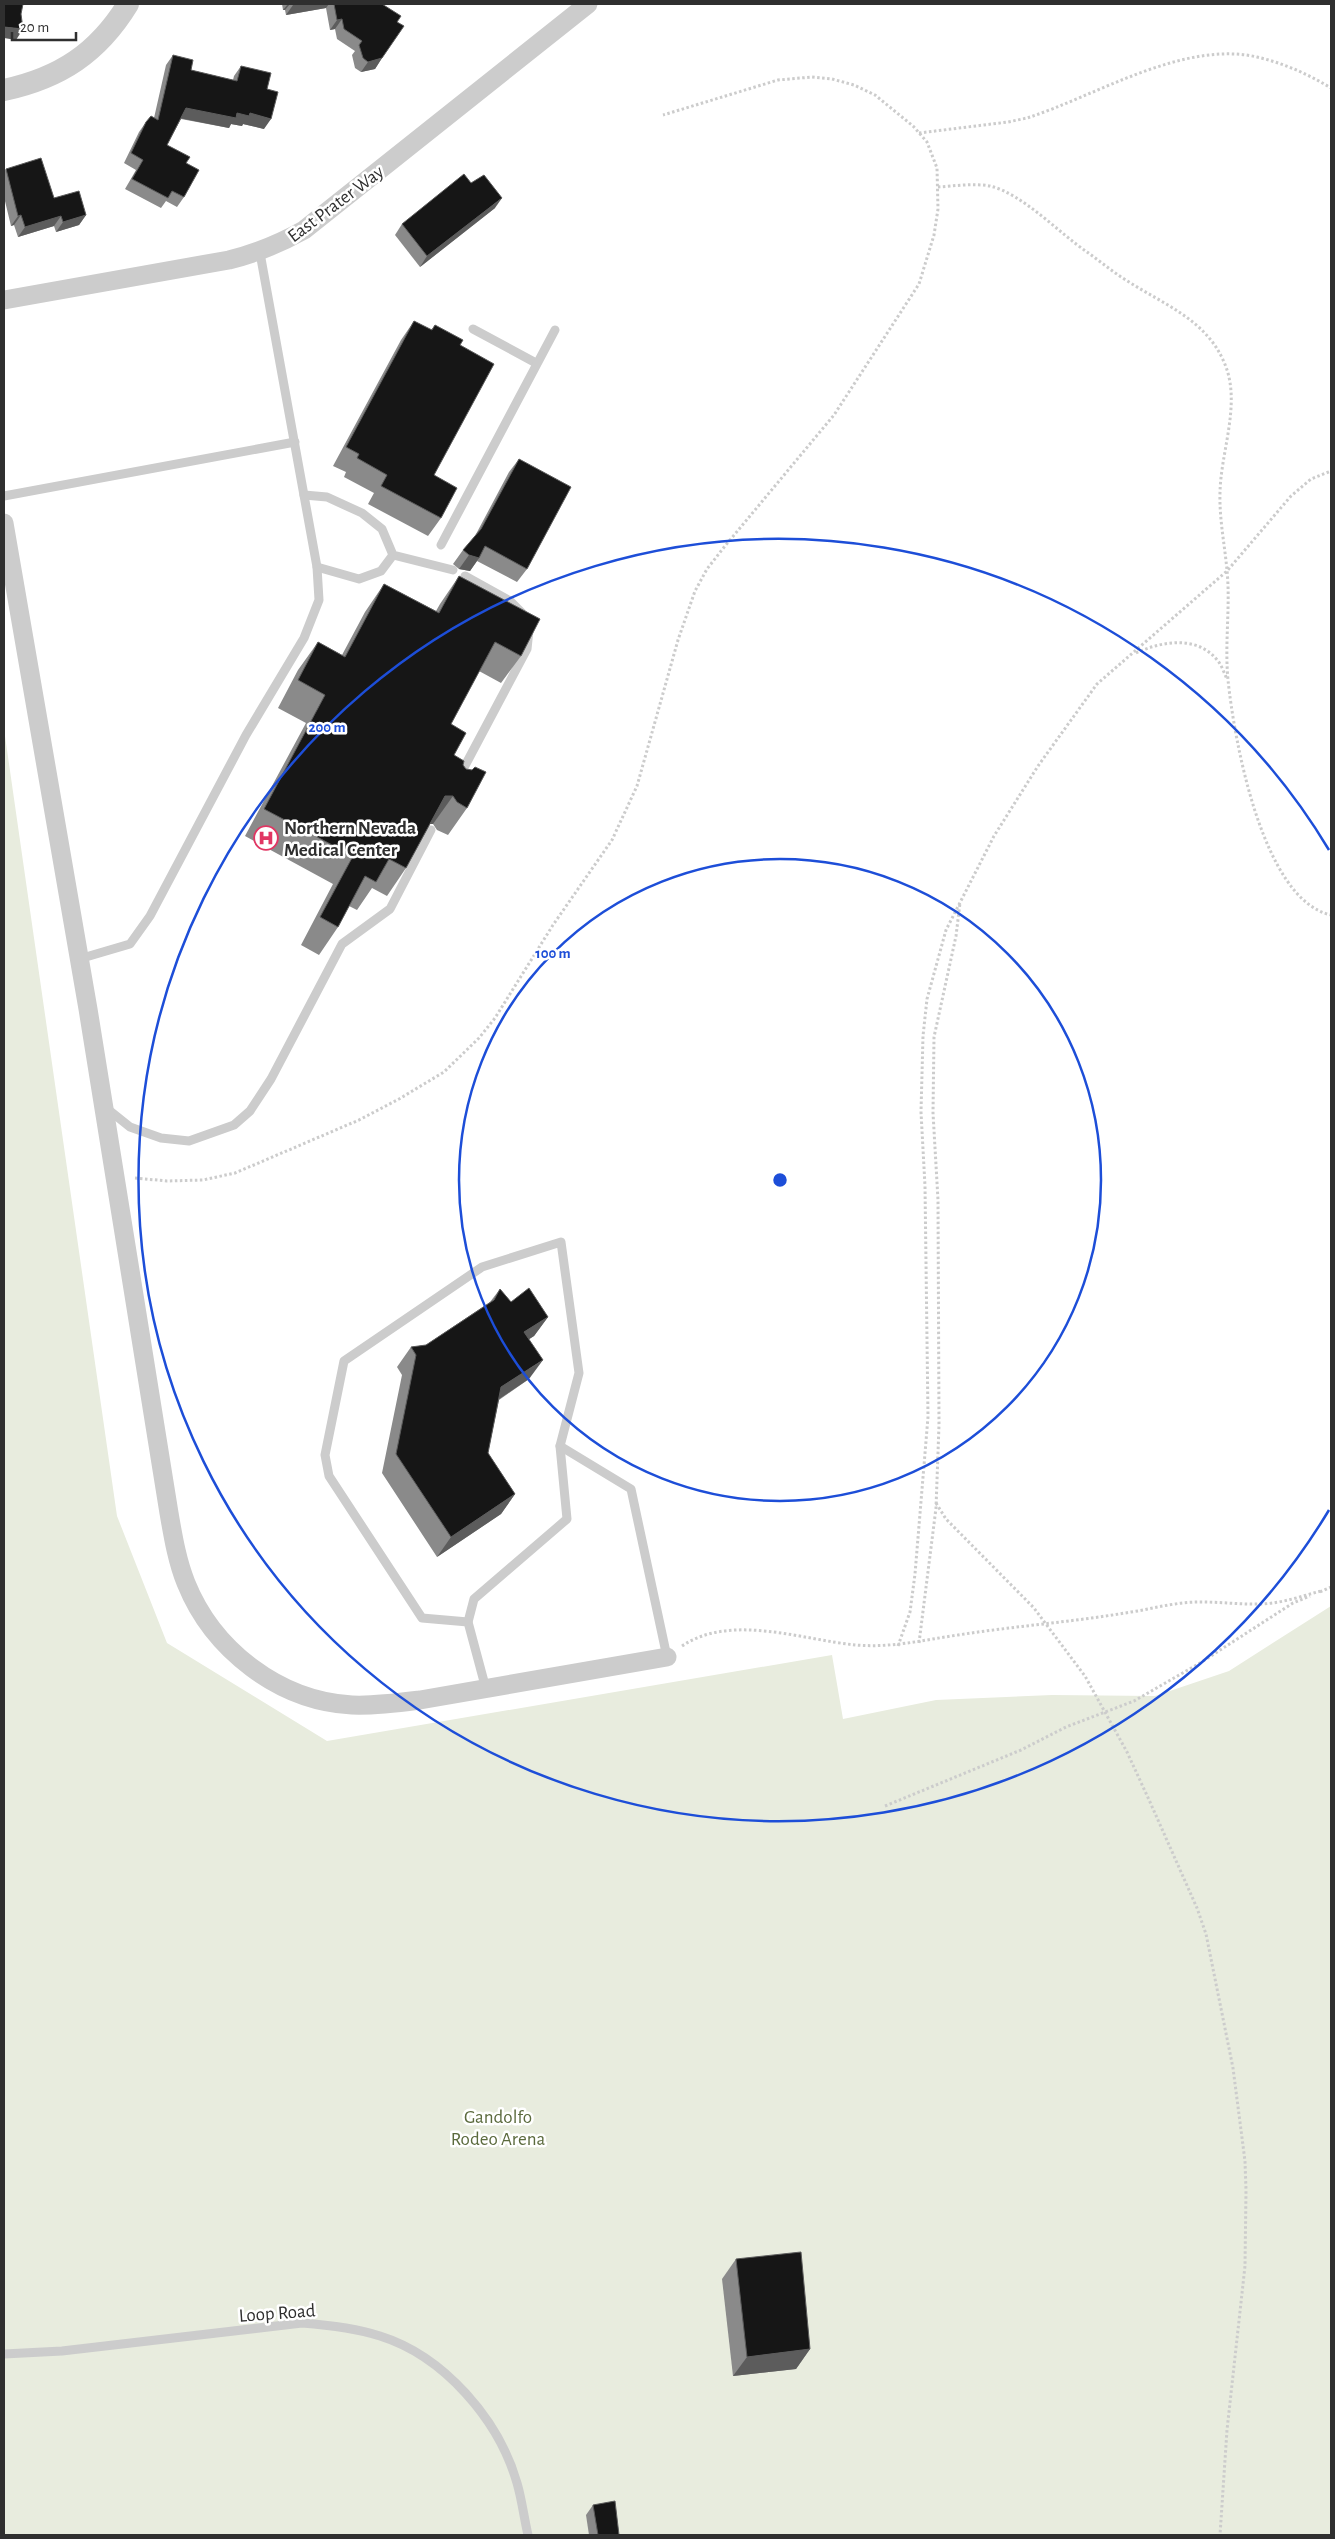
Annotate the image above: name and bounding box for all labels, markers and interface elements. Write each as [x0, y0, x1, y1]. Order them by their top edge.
scale bar [12, 10, 76, 42]
text: 20 m [20, 20, 49, 35]
street label: East Prater Way [284, 162, 387, 246]
text: 200 m [308, 720, 346, 735]
place label: Northern Nevada Medical Center [284, 819, 416, 860]
hospital icon: Northern Nevada Medical Center [253, 825, 279, 851]
text: 100 m [535, 946, 571, 961]
centre of rings [771, 1171, 789, 1189]
park label: Gandolfo Rodeo Arena [451, 2108, 545, 2149]
street label: Loop Road [238, 2301, 316, 2326]

